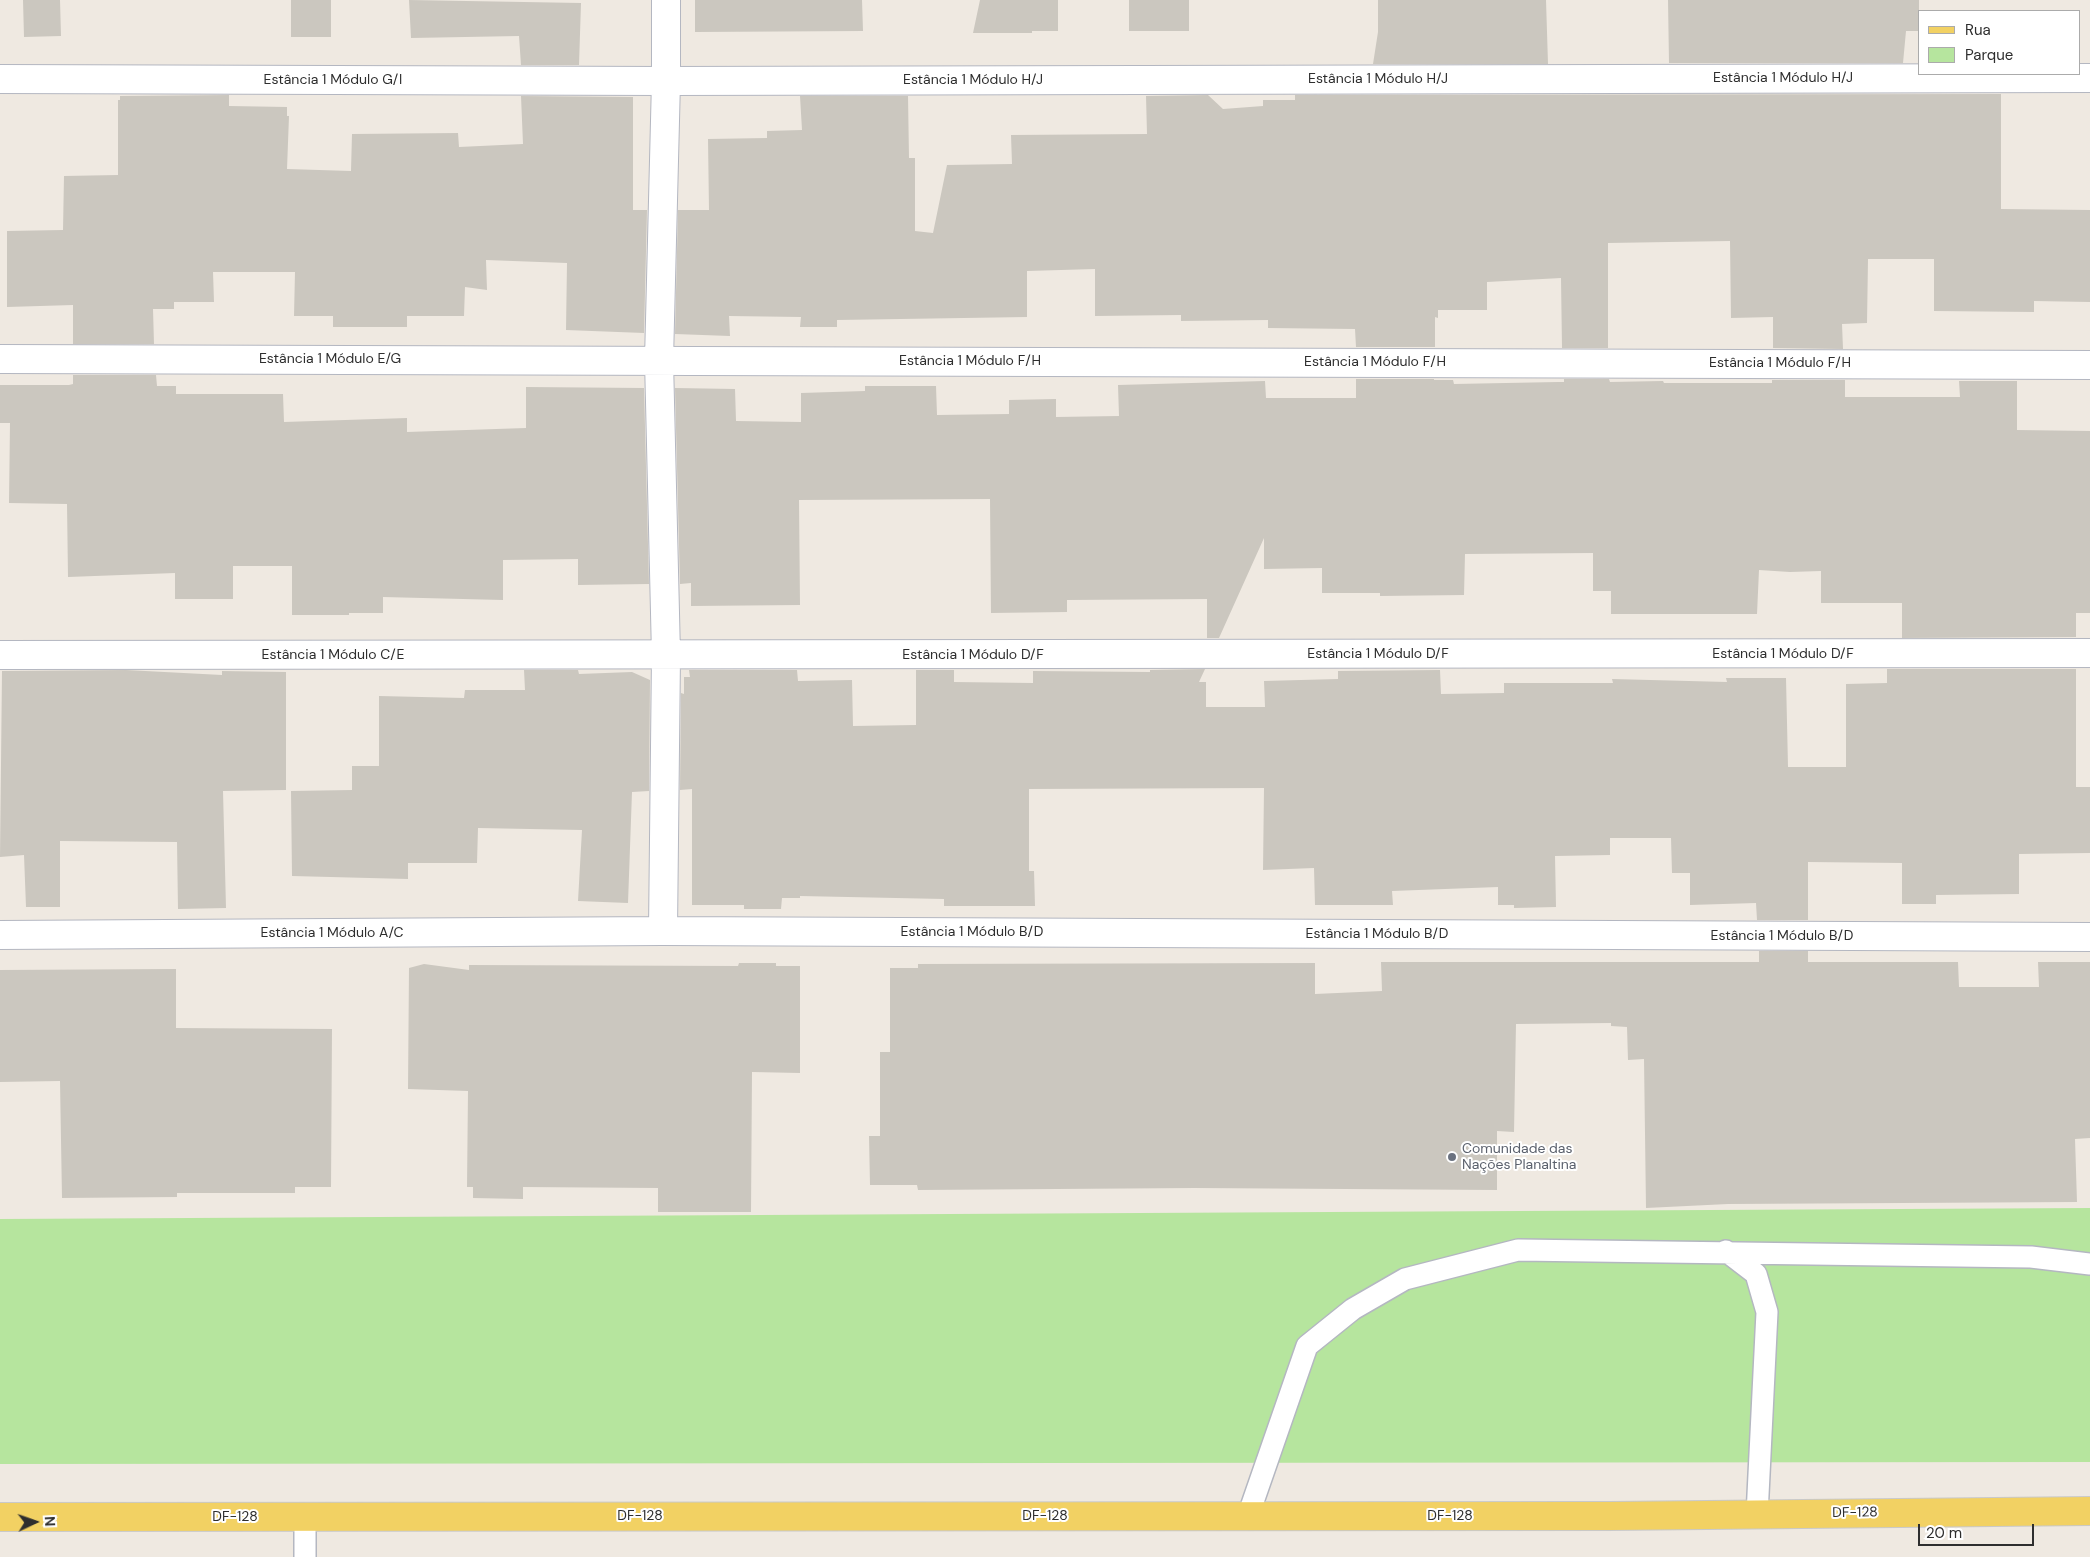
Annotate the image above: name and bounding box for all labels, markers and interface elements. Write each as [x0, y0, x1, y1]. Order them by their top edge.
legend [1918, 10, 2080, 75]
text: Rua [1965, 20, 1991, 40]
text: Parque [1965, 45, 2013, 65]
street label: Estância 1 Módulo H/J [1713, 70, 1853, 86]
street label: Estância 1 Módulo H/J [1308, 71, 1448, 87]
street label: Estância 1 Módulo G/I [264, 72, 402, 88]
street label: Estância 1 Módulo H/J [903, 72, 1043, 88]
street label: Estância 1 Módulo E/G [259, 351, 401, 367]
street label: Estância 1 Módulo F/H [899, 353, 1041, 369]
street label: Estância 1 Módulo F/H [1304, 354, 1446, 370]
street label: Estância 1 Módulo F/H [1709, 355, 1851, 371]
street label: Estância 1 Módulo D/F [1307, 646, 1449, 662]
street label: Estância 1 Módulo D/F [1712, 646, 1854, 662]
street label: Estância 1 Módulo C/E [262, 647, 404, 663]
street label: Estância 1 Módulo D/F [902, 647, 1044, 663]
street label: Estância 1 Módulo B/D [901, 924, 1043, 940]
street label: Estância 1 Módulo A/C [261, 925, 403, 941]
street label: Estância 1 Módulo B/D [1306, 926, 1448, 942]
street label: Estância 1 Módulo B/D [1711, 928, 1853, 944]
place label: Comunidade das Nações Planaltina [1462, 1141, 1576, 1174]
marker: Comunidade das Nações Planaltina [1446, 1151, 1458, 1163]
north arrow [10, 1497, 60, 1547]
street label: DF-128 [1832, 1504, 1878, 1522]
street label: DF-128 [617, 1508, 663, 1524]
street label: DF-128 [1022, 1508, 1068, 1524]
street label: DF-128 [1427, 1508, 1473, 1524]
street label: DF-128 [212, 1509, 258, 1525]
scale bar [1920, 1514, 2036, 1546]
text: N [41, 1516, 59, 1527]
text: 20 m [1926, 1523, 1962, 1543]

